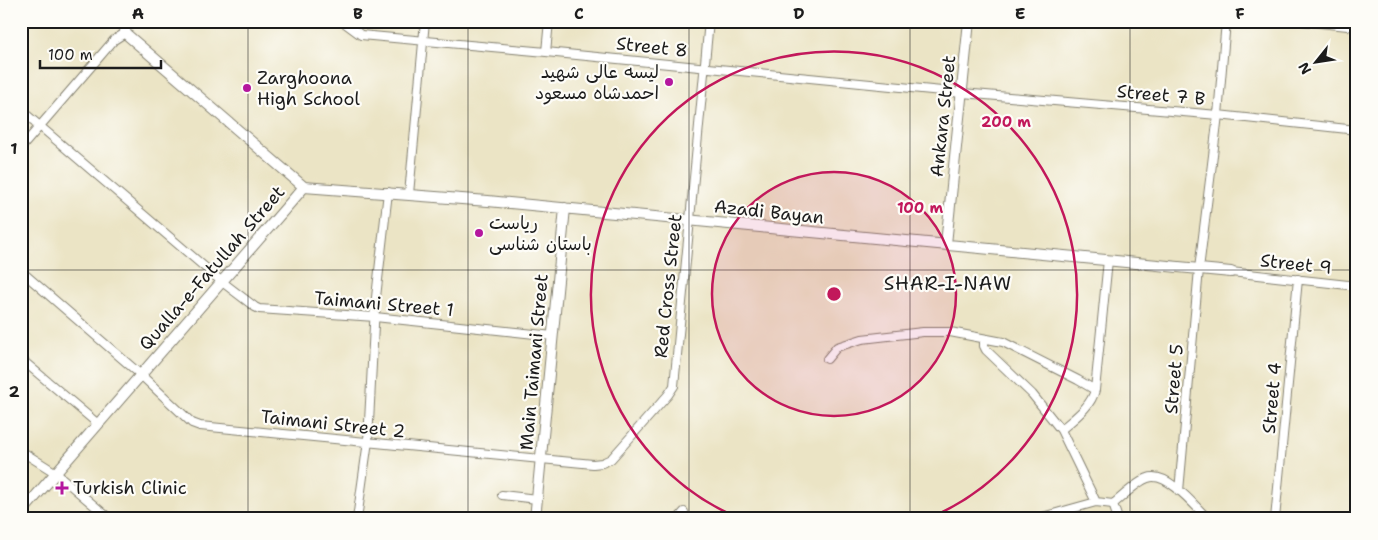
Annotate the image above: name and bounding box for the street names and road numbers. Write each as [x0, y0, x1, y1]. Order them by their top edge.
street label: Street 8 [615, 31, 689, 63]
street label: Ankara Street [925, 54, 961, 178]
street label: Street 7 B [1116, 79, 1206, 111]
street label: Qualla-e-Fatullah Street [134, 180, 290, 355]
street label: Azadi Bayan [713, 194, 825, 230]
street label: Red Cross Street [649, 213, 688, 359]
street label: Street 9 [1259, 248, 1333, 280]
street label: Main Taimani Street [514, 273, 554, 451]
street label: Taimani Street 1 [313, 286, 455, 322]
street label: Street 5 [1159, 343, 1189, 415]
street label: Street 4 [1257, 361, 1287, 435]
street label: Taimani Street 2 [260, 404, 406, 444]

